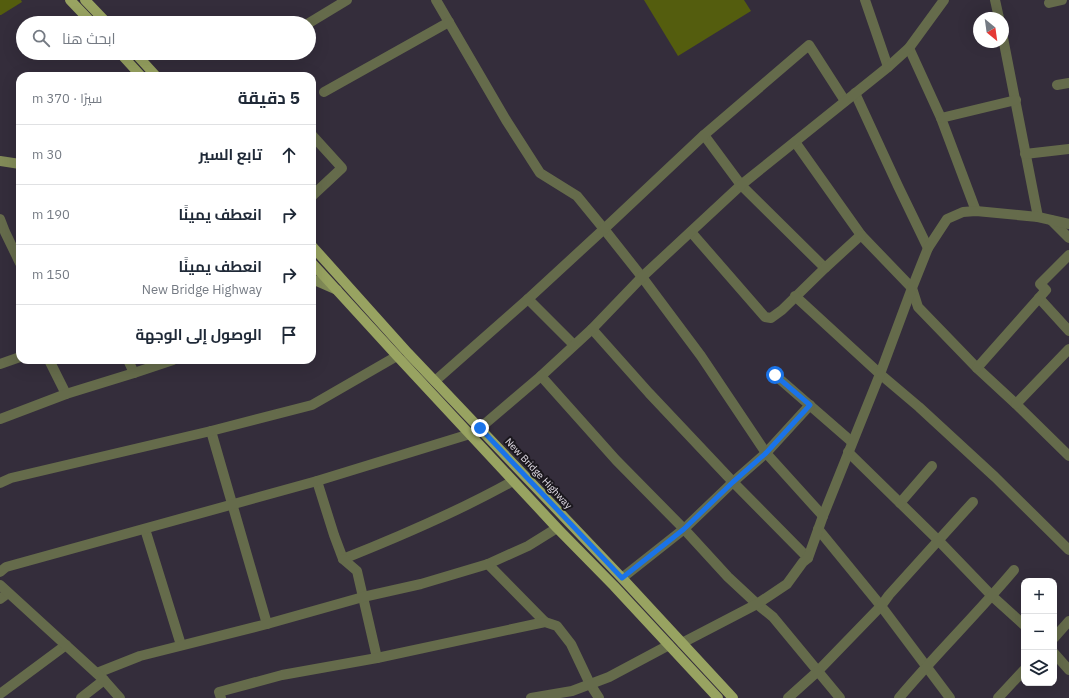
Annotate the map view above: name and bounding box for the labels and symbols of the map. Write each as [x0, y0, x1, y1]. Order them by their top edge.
north arrow [973, 12, 1009, 48]
route start [766, 366, 784, 384]
route end [471, 419, 489, 437]
street label: New Bridge Highway [502, 435, 575, 512]

